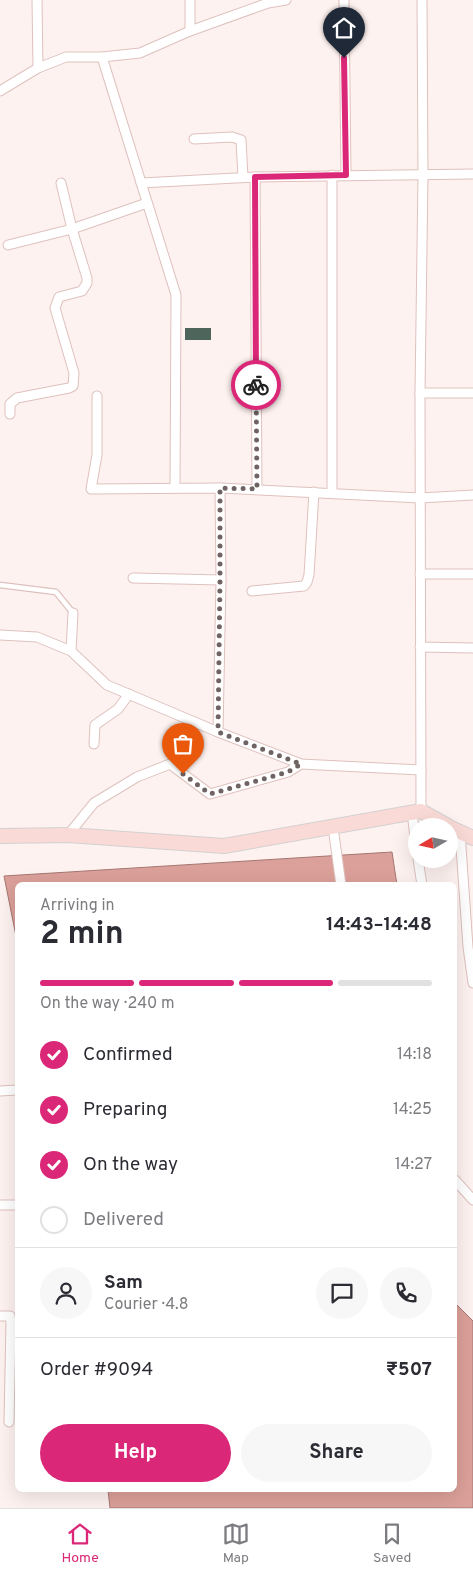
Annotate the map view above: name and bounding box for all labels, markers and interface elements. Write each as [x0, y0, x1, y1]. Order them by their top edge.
pin [323, 7, 365, 58]
icon: home [330, 14, 358, 42]
courier [231, 360, 281, 410]
icon: bike [242, 371, 270, 399]
pin [162, 723, 204, 774]
icon: bag [169, 730, 197, 758]
north arrow [408, 818, 458, 868]
map controls [408, 818, 458, 868]
text: Arriving in [40, 896, 115, 916]
text: 14:43–14:48 [326, 913, 432, 937]
text: 2 min [40, 915, 124, 955]
text: On the way · 240 m [40, 994, 175, 1014]
icon: check [40, 1041, 68, 1069]
text: Confirmed [83, 1043, 173, 1067]
text: 14:18 [397, 1045, 432, 1065]
icon: check [40, 1096, 68, 1124]
text: Preparing [83, 1098, 167, 1122]
text: 14:25 [393, 1100, 432, 1120]
icon: check [40, 1151, 68, 1179]
text: On the way [83, 1153, 178, 1177]
text: 14:27 [395, 1155, 432, 1175]
text: Delivered [83, 1208, 164, 1232]
button: person [40, 1267, 92, 1319]
button: chat [316, 1267, 368, 1319]
button: phone [380, 1267, 432, 1319]
text: Sam [104, 1271, 143, 1295]
text: Courier · 4.8 [104, 1295, 188, 1315]
text: Order #9094 [40, 1358, 153, 1382]
text: ₹507 [386, 1358, 432, 1382]
button: Help [40, 1424, 231, 1482]
button: Share [241, 1424, 432, 1482]
tab: Home [62, 1520, 99, 1567]
tab: Map [222, 1520, 250, 1567]
tab: Saved [373, 1520, 411, 1567]

